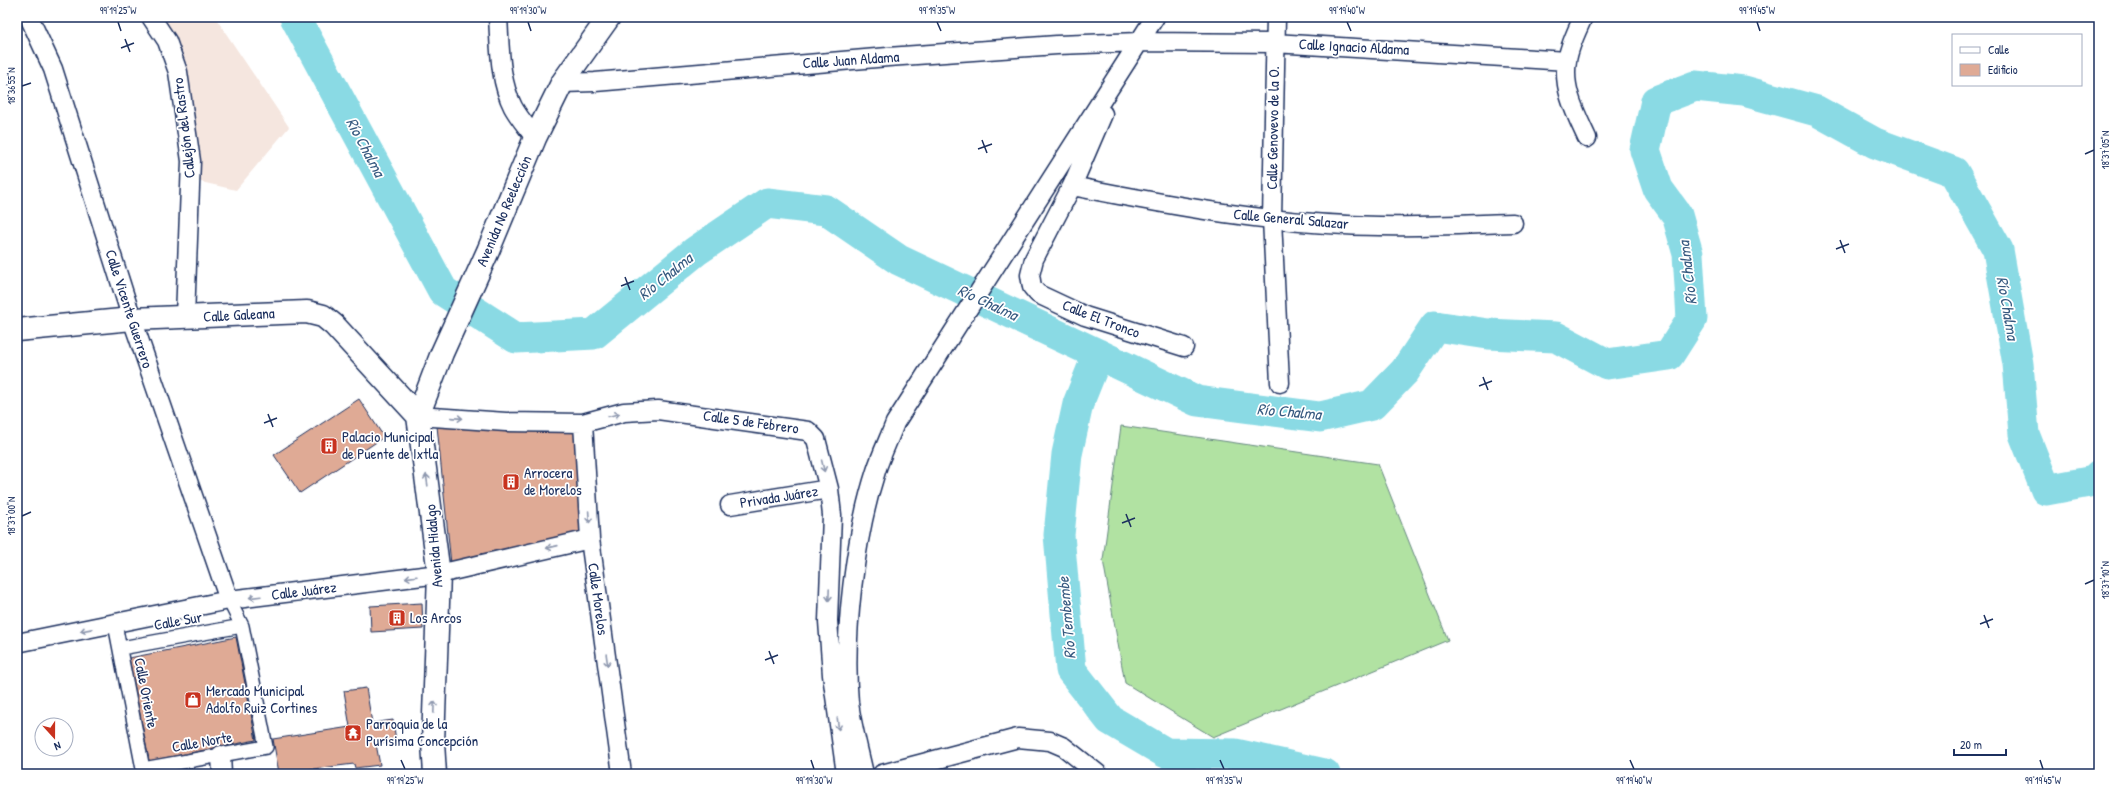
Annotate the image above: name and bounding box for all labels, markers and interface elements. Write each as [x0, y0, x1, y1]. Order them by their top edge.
text: 99°19'25"W [100, 4, 137, 17]
text: 99°19'30"W [510, 4, 547, 17]
text: 99°19'35"W [919, 4, 956, 17]
text: 99°19'40"W [1329, 4, 1366, 17]
text: 99°19'45"W [1739, 4, 1776, 17]
street label: Calle Ignacio Aldama [1298, 33, 1410, 60]
legend [1952, 34, 2082, 86]
text: Calle [1988, 41, 2009, 58]
street label: Calle Juan Aldama [802, 46, 900, 73]
text: Edificio [1988, 61, 2018, 78]
street label: Calle Genovevo de la O. [1261, 66, 1284, 190]
text: 18°36'55"N [5, 67, 18, 105]
street label: Callejón del Rastro [167, 77, 200, 179]
water label: Río Chalma [341, 114, 392, 182]
text: 18°37'05"N [2099, 131, 2112, 169]
street label: Avenida No Reelección [471, 152, 536, 270]
street label: Calle General Salazar [1232, 203, 1350, 234]
water label: Río Chalma [1672, 238, 1702, 306]
water label: Río Chalma [633, 246, 698, 305]
street label: Calle Vicente Guerrero [100, 247, 159, 371]
water label: Río Chalma [1992, 274, 2025, 343]
water label: Río Chalma [954, 278, 1023, 326]
street label: Calle El Tronco [1059, 294, 1143, 343]
street label: Calle Galeana [203, 302, 275, 327]
water label: Río Chalma [1256, 397, 1324, 425]
street label: Calle 5 de Febrero [702, 404, 800, 439]
one-way arrow [607, 411, 620, 418]
one-way arrow [450, 415, 463, 422]
place label: Palacio Municipal de Puente de Ixtla [342, 426, 438, 464]
building icon: Palacio Municipal de Puente de Ixtla [319, 436, 339, 456]
one-way arrow [819, 459, 827, 472]
place label: Arrocera de Morelos [524, 462, 582, 500]
building icon: Arrocera de Morelos [501, 472, 521, 492]
one-way arrow [423, 474, 431, 487]
street label: Privada Juárez [738, 480, 820, 513]
text: 18°37'00"N [5, 497, 18, 535]
street label: Avenida Hidalgo [419, 504, 448, 589]
one-way arrow [585, 510, 592, 523]
one-way arrow [546, 544, 559, 552]
text: 18°37'10"N [2099, 561, 2112, 599]
street label: Calle Morelos [583, 562, 614, 637]
one-way arrow [405, 573, 418, 581]
water label: Río Tembembe [1051, 575, 1081, 660]
street label: Calle Juárez [270, 576, 338, 605]
one-way arrow [825, 588, 833, 601]
one-way arrow [249, 593, 262, 601]
street label: Calle Sur [152, 606, 204, 635]
place label: Los Arcos [410, 607, 462, 628]
building icon: Los Arcos [387, 608, 407, 628]
one-way arrow [80, 626, 93, 634]
one-way arrow [603, 653, 611, 666]
street label: Calle Oriente [129, 656, 164, 730]
place label: Mercado Municipal Adolfo Ruiz Cortines [206, 680, 317, 718]
shop icon: Mercado Municipal Adolfo Ruiz Cortines [183, 690, 203, 710]
one-way arrow [431, 701, 438, 714]
place label: Parroquia de la Purísima Concepción [366, 713, 478, 751]
north arrow [34, 717, 74, 757]
one-way arrow [834, 717, 842, 730]
temple icon: Parroquia de la Purísima Concepción [343, 723, 363, 743]
street label: Calle Norte [170, 726, 234, 757]
scale bar [1954, 731, 2006, 757]
text: 20 m [1960, 736, 1982, 753]
text: N [52, 739, 63, 754]
text: 99°19'25"W [387, 774, 424, 787]
text: 99°19'30"W [796, 774, 833, 787]
text: 99°19'35"W [1206, 774, 1243, 787]
text: 99°19'40"W [1616, 774, 1653, 787]
text: 99°19'45"W [2025, 774, 2062, 787]

